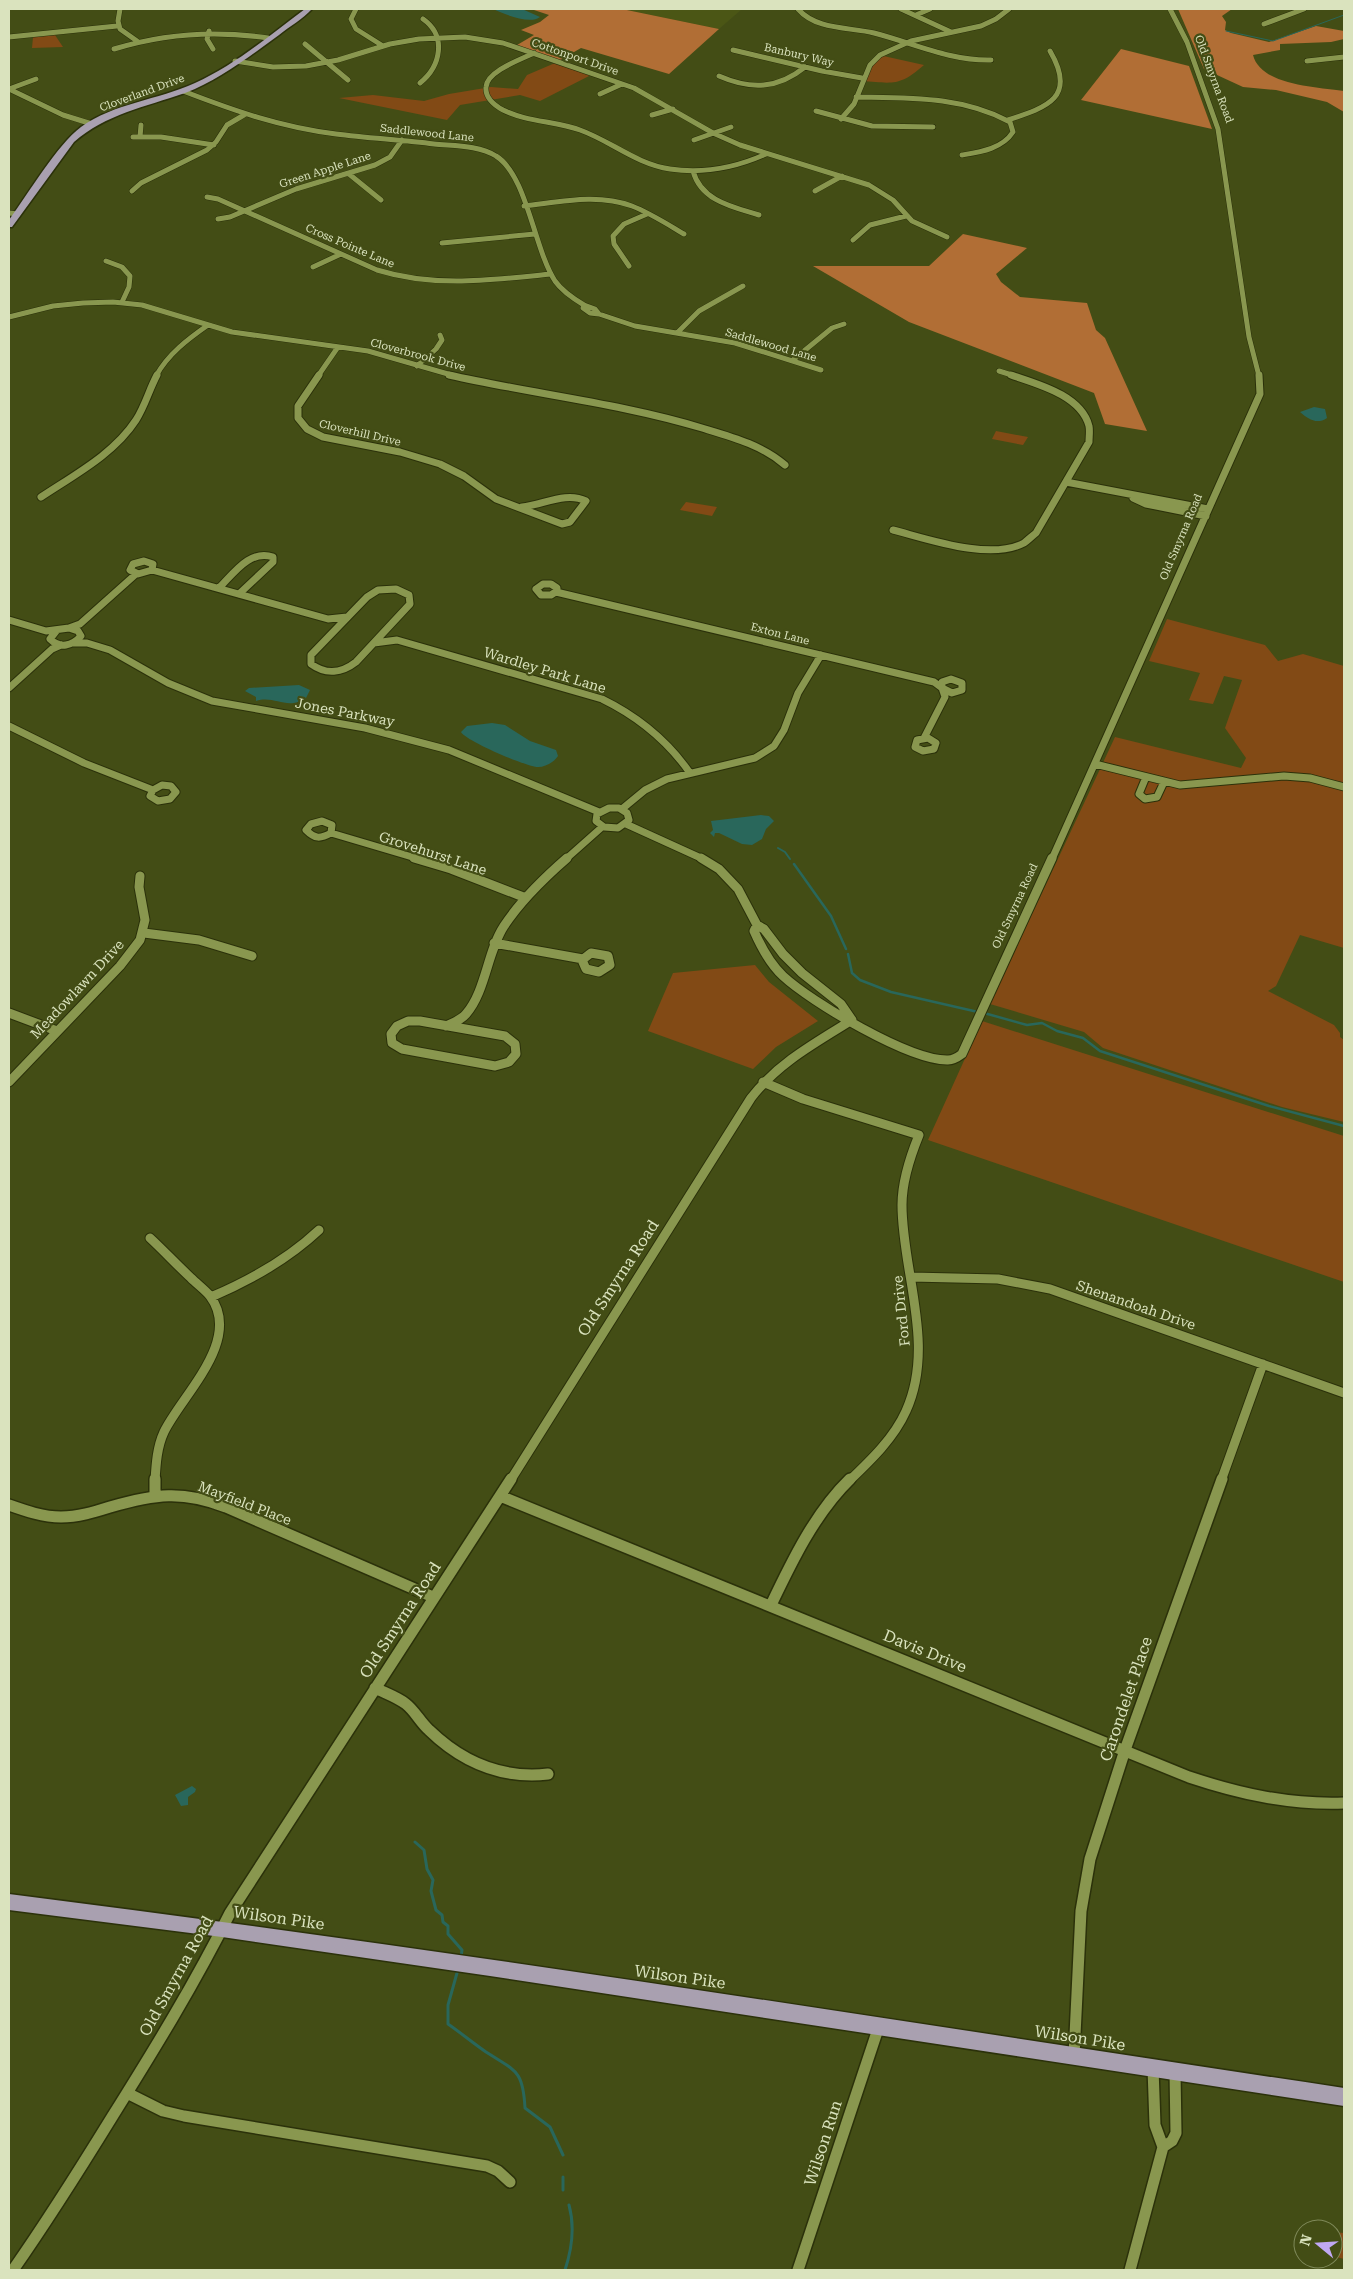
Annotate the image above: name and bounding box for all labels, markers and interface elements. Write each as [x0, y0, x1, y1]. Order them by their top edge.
street label: Old Smyrna Road [1192, 33, 1236, 125]
street label: Cottonport Drive [530, 36, 620, 78]
street label: Banbury Way [763, 41, 836, 69]
street label: Cloverland Drive [98, 72, 186, 114]
street label: Saddlewood Lane [379, 122, 475, 144]
street label: Green Apple Lane [278, 149, 372, 191]
street label: Cross Pointe Lane [304, 221, 396, 271]
street label: Saddlewood Lane [724, 326, 818, 364]
street label: Cloverbrook Drive [369, 336, 467, 374]
street label: Cloverhill Drive [318, 417, 402, 449]
street label: Old Smyrna Road [1157, 492, 1205, 582]
street label: Exton Lane [749, 620, 811, 648]
street label: Wardley Park Lane [482, 644, 608, 696]
street label: Jones Parkway [294, 695, 397, 730]
street label: Grovehurst Lane [377, 828, 489, 878]
street label: Old Smyrna Road [990, 861, 1040, 951]
street label: Meadowlawn Drive [27, 936, 127, 1042]
street label: Old Smyrna Road [573, 1216, 663, 1340]
street label: Ford Drive [889, 1275, 913, 1347]
street label: Shenandoah Drive [1074, 1277, 1198, 1333]
street label: Mayfield Place [196, 1478, 294, 1528]
street label: Old Smyrna Road [355, 1558, 445, 1682]
street label: Davis Drive [880, 1626, 970, 1676]
street label: Carondelet Place [1096, 1634, 1156, 1764]
street label: Wilson Pike [232, 1902, 326, 1934]
street label: Old Smyrna Road [135, 1912, 217, 2040]
street label: Wilson Pike [633, 1961, 727, 1993]
street label: Wilson Pike [1033, 2021, 1127, 2055]
street label: Wilson Run [800, 2098, 846, 2188]
north arrow [1293, 2219, 1343, 2269]
text: N [1296, 2232, 1315, 2248]

